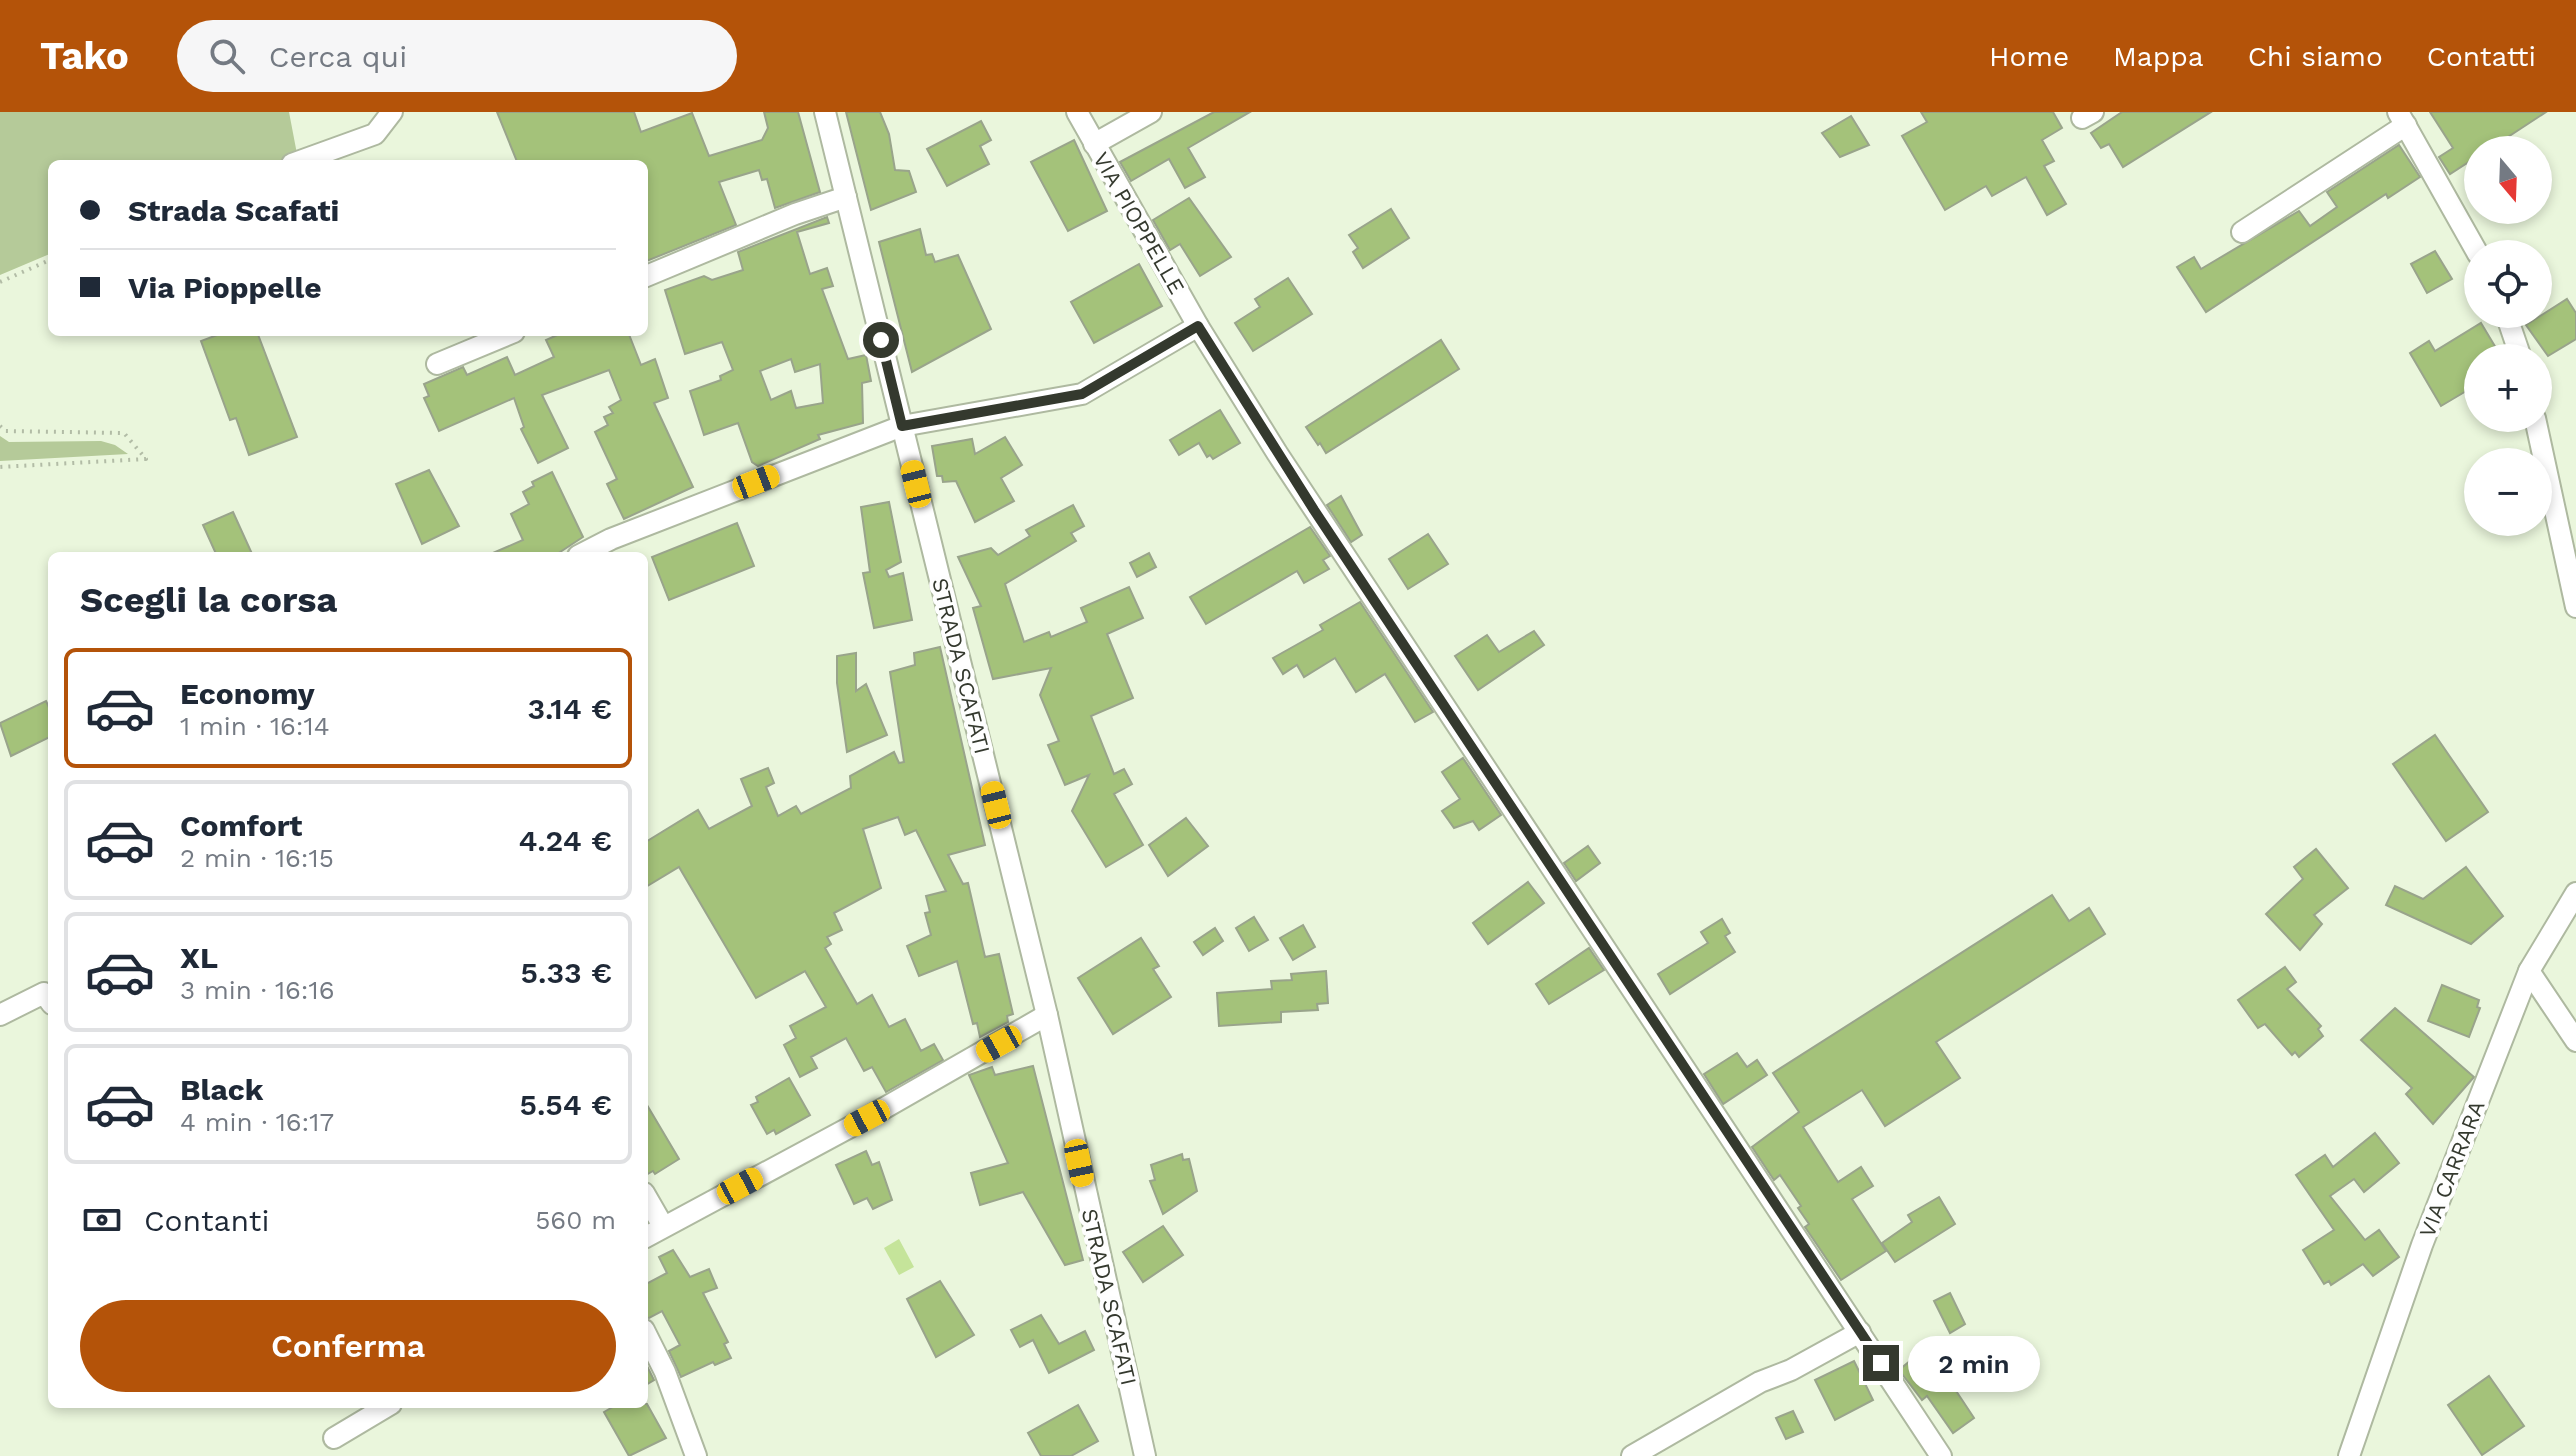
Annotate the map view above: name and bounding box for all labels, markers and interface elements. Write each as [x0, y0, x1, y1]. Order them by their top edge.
search box [177, 20, 737, 92]
text: Tako [40, 34, 129, 78]
icon: search [205, 34, 249, 78]
text: Cerca qui [269, 39, 407, 74]
text: Home [1989, 40, 2069, 73]
text: Mappa [2113, 40, 2204, 73]
text: Chi siamo [2248, 40, 2383, 73]
text: Contatti [2427, 40, 2536, 73]
north arrow [2464, 136, 2552, 224]
map controls [2464, 136, 2552, 536]
street label: VIA PIOPPELLE [1088, 148, 1190, 298]
text: Strada Scafati [128, 193, 339, 228]
button: locate [2464, 240, 2552, 328]
text: Via Pioppelle [128, 270, 322, 305]
route start [863, 322, 899, 358]
button: + [2464, 344, 2552, 432]
button: − [2464, 448, 2552, 536]
car [899, 458, 933, 510]
car [729, 462, 783, 502]
street label: STRADA SCAFATI [927, 575, 995, 757]
text: Scegli la corsa [80, 579, 337, 621]
icon: car [84, 672, 156, 744]
text: Economy [180, 676, 315, 711]
text: 3.14 € [527, 691, 612, 726]
text: 1 min · 16:14 [180, 711, 330, 741]
car [979, 779, 1013, 831]
icon: car [84, 804, 156, 876]
text: Comfort [180, 808, 302, 843]
text: 4.24 € [518, 823, 612, 858]
text: 2 min · 16:15 [180, 843, 334, 873]
icon: car [84, 936, 156, 1008]
text: XL [180, 940, 218, 975]
text: 5.33 € [521, 955, 612, 990]
text: 3 min · 16:16 [180, 975, 335, 1005]
car [972, 1022, 1026, 1066]
icon: car [84, 1068, 156, 1140]
text: Black [180, 1072, 264, 1107]
text: 5.54 € [519, 1087, 612, 1122]
car [840, 1096, 894, 1140]
street label: VIA CARRARA [2414, 1097, 2490, 1241]
text: 4 min · 16:17 [180, 1107, 334, 1137]
car [1062, 1137, 1096, 1189]
car [713, 1164, 767, 1208]
icon: cash [80, 1198, 124, 1242]
text: Contanti [144, 1203, 269, 1238]
text: 560 m [535, 1205, 616, 1235]
street label: STRADA SCAFATI [1077, 1206, 1141, 1388]
button: Conferma [80, 1300, 616, 1392]
callout: 2 min [1909, 1335, 2041, 1391]
route end [1863, 1345, 1899, 1381]
text: 2 min [1938, 1349, 2010, 1379]

